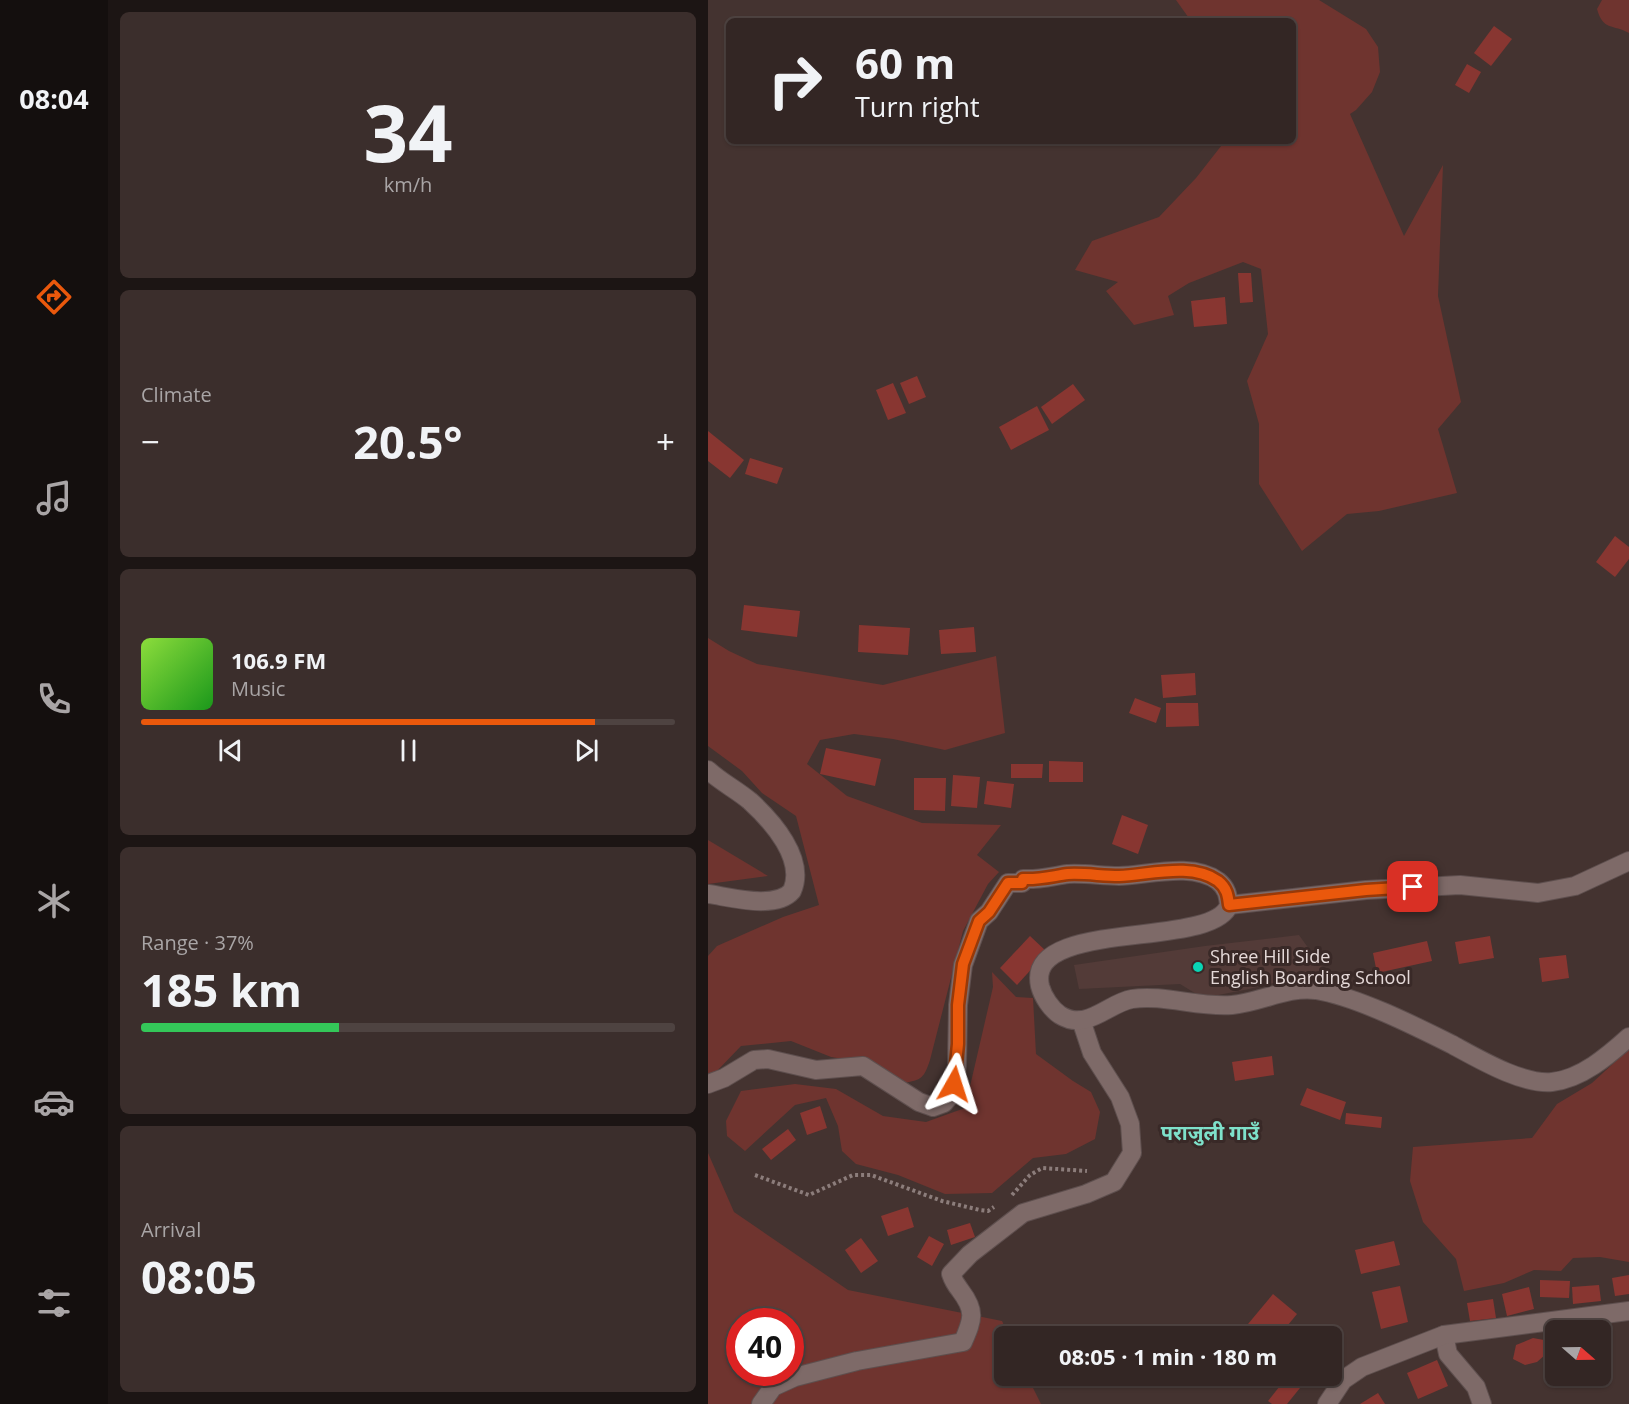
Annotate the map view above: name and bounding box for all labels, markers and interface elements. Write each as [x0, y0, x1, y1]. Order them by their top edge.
text: 60 m [855, 34, 955, 91]
icon: right [756, 42, 834, 120]
text: 34 [363, 79, 453, 185]
text: 08:04 [19, 80, 89, 117]
text: Turn right [855, 88, 980, 125]
text: km/h [384, 171, 432, 198]
icon: directions [33, 276, 75, 318]
text: Climate [141, 381, 212, 408]
text: 20.5° [353, 411, 463, 472]
text: − [141, 419, 160, 464]
text: + [656, 419, 675, 464]
icon: music [33, 477, 75, 519]
text: 106.9 FM [231, 645, 326, 675]
text: Music [231, 675, 285, 702]
icon: phone [33, 678, 75, 720]
icon: previous [214, 734, 247, 767]
icon: pause [392, 734, 425, 767]
icon: next [570, 734, 603, 767]
pin [1387, 861, 1438, 912]
icon: arrive [1396, 870, 1429, 903]
icon: climate [33, 880, 75, 922]
text: Range · 37% [141, 929, 254, 956]
place label: Shree Hill Side English Boarding School [1210, 944, 1411, 989]
text: 185 km [141, 959, 302, 1020]
marker: Shree Hill Side English Boarding School [1191, 960, 1205, 974]
position arrow [922, 1052, 986, 1116]
icon: car [33, 1081, 75, 1123]
district label: पराजुली गाउँ [1161, 1119, 1260, 1146]
text: Arrival [141, 1216, 201, 1243]
text: 08:05 [141, 1246, 257, 1307]
icon: filters [33, 1282, 75, 1324]
speed limit sign: 40 [726, 1308, 804, 1386]
north arrow [1545, 1320, 1611, 1386]
map controls [1545, 1320, 1611, 1386]
text: 08:05 · 1 min · 180 m [1059, 1341, 1277, 1371]

